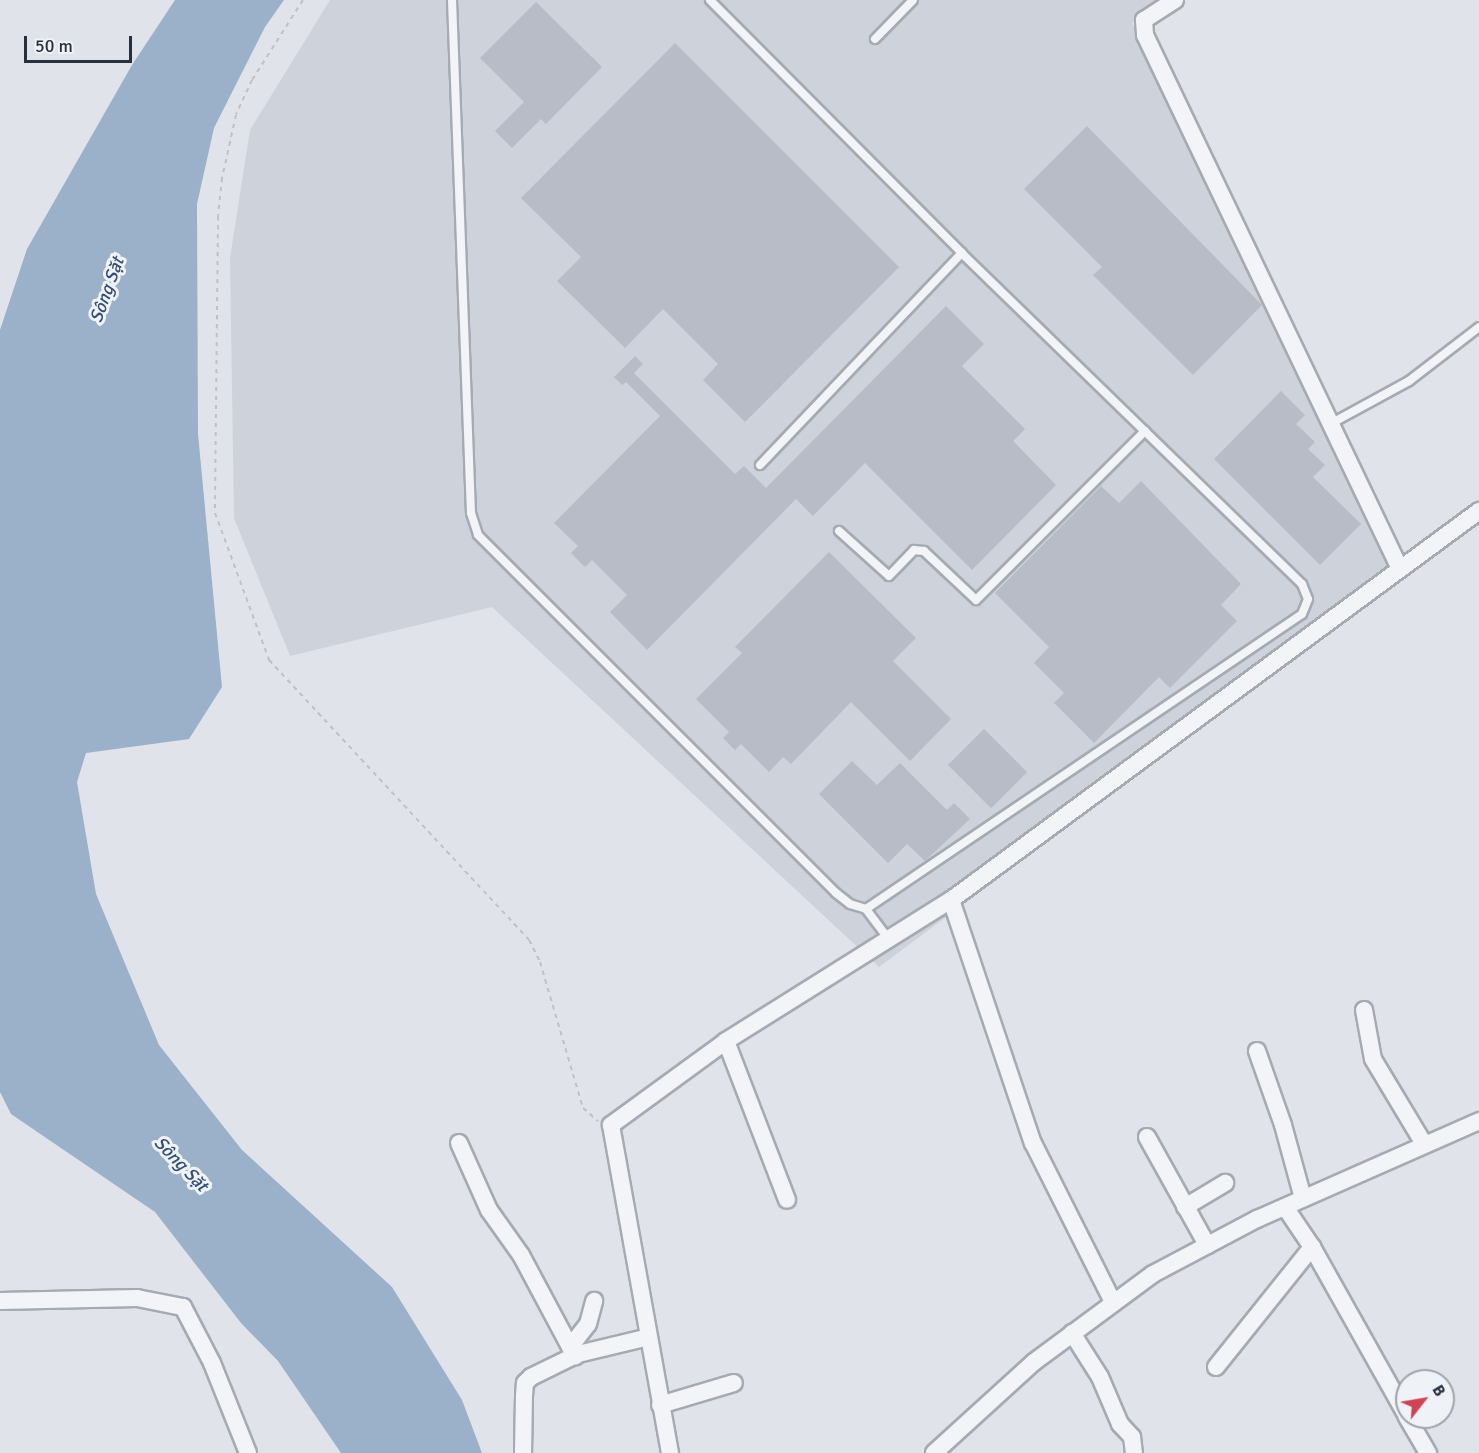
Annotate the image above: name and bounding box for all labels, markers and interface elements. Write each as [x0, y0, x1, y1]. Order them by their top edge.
scale bar [27, 24, 135, 62]
text: 50 m [35, 35, 73, 57]
water label: Sông Sặt [85, 254, 129, 326]
water label: Sông Sặt [150, 1132, 212, 1196]
north arrow [1395, 1369, 1455, 1429]
text: B [1428, 1381, 1450, 1400]

